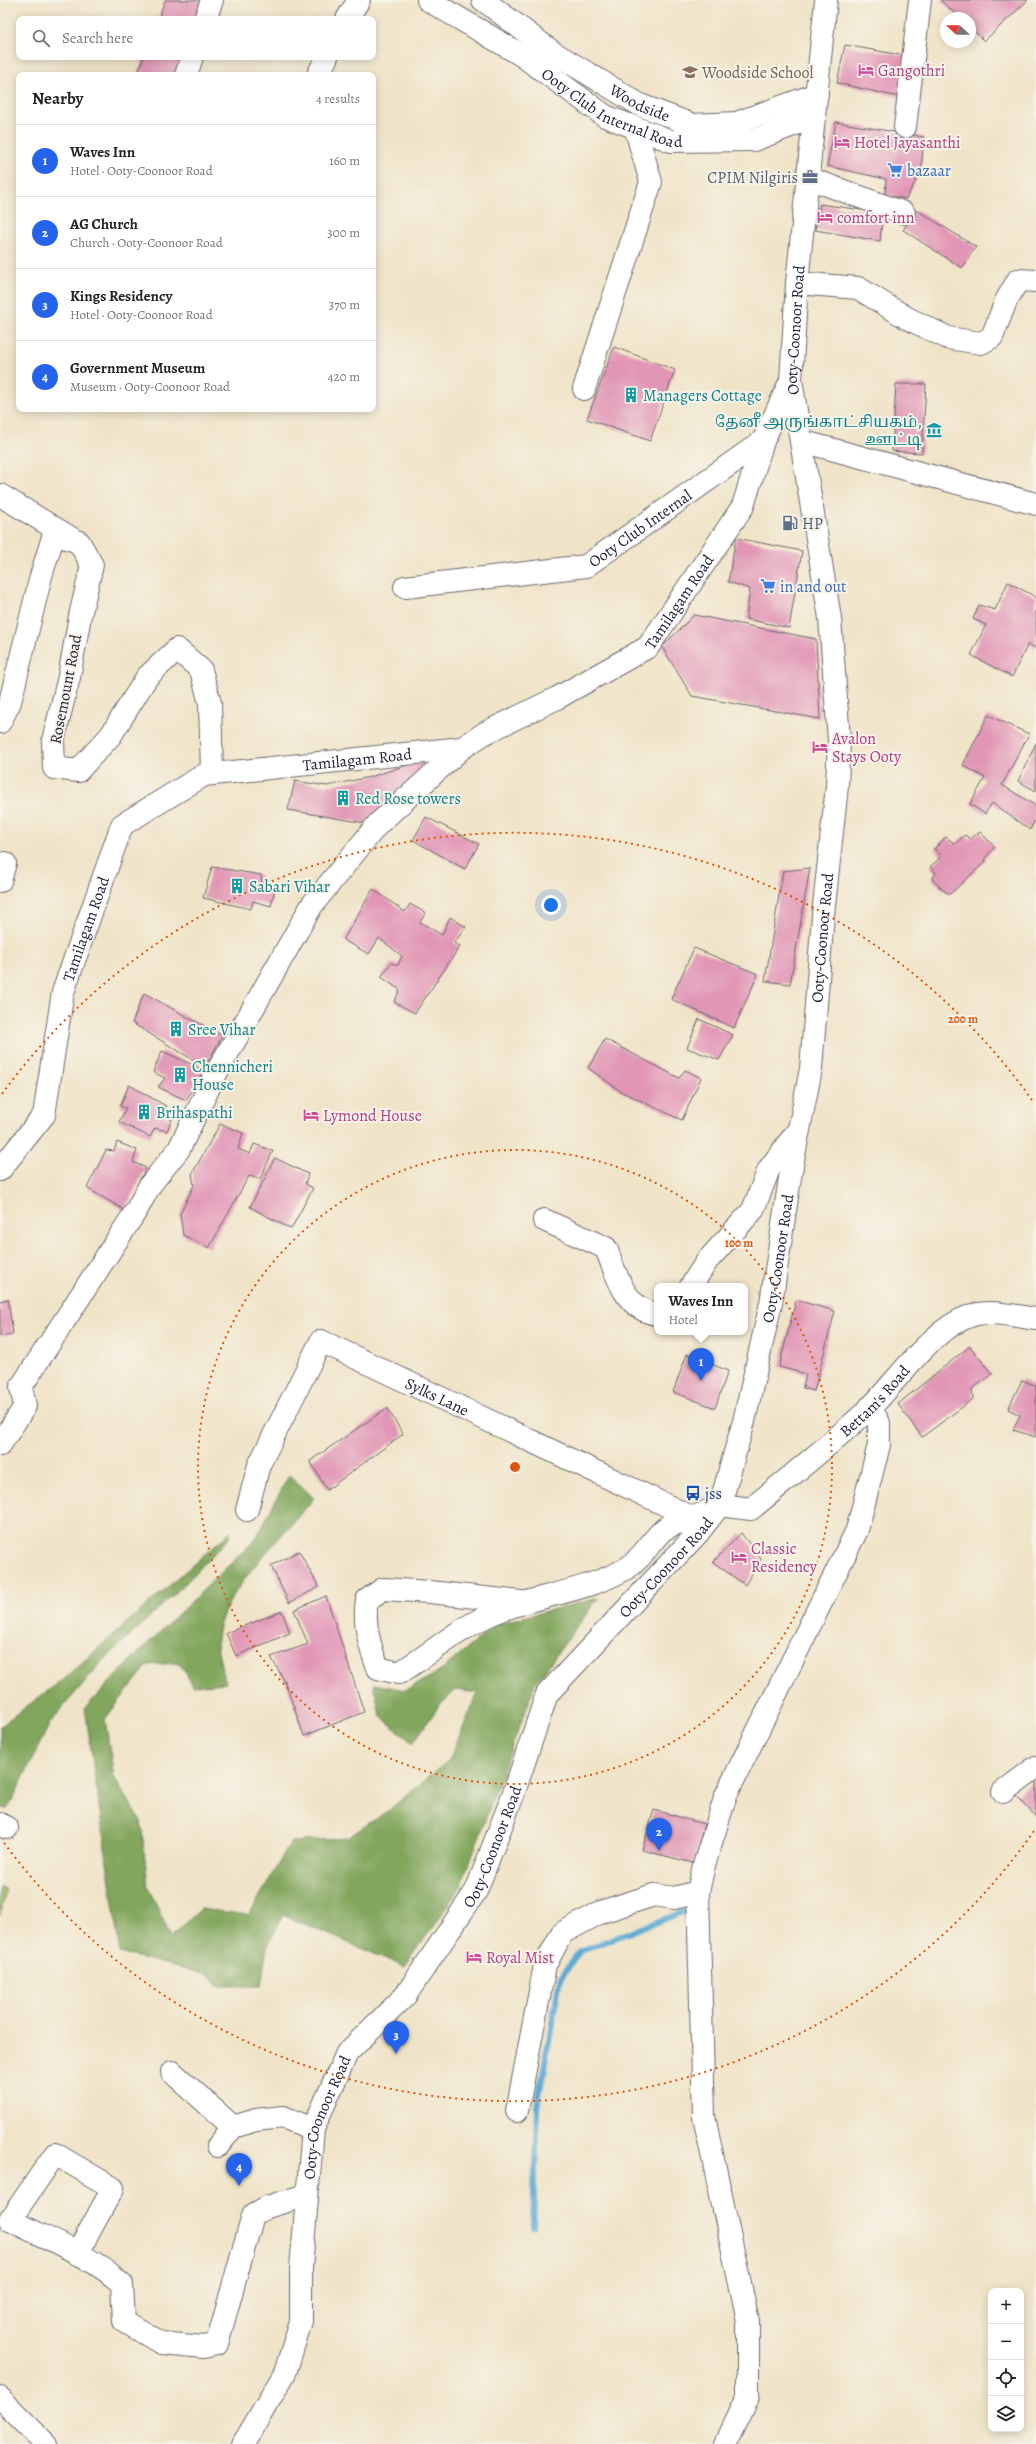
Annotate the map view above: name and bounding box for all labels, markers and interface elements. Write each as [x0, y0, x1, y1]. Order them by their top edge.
north arrow [940, 12, 976, 48]
search box [16, 16, 376, 60]
icon: search [30, 27, 52, 49]
text: Search here [62, 28, 133, 48]
place label: Gangothri [878, 60, 945, 82]
hotel icon: Gangothri [857, 61, 875, 79]
place label: Woodside School [701, 62, 814, 84]
street label: Ooty Club Internal Road [537, 63, 683, 153]
school or university icon: Woodside School [681, 63, 699, 81]
street label: Woodside [604, 79, 673, 127]
text: Nearby [32, 87, 83, 110]
text: 4 results [316, 90, 360, 107]
place label: Hotel Jayasanthi [854, 132, 960, 154]
hotel icon: Hotel Jayasanthi [833, 133, 851, 151]
text: Waves Inn [70, 142, 135, 162]
text: 1 [43, 152, 47, 169]
text: 160 m [329, 152, 360, 169]
place label: bazaar [907, 160, 951, 182]
supermarket icon: bazaar [886, 161, 904, 179]
text: Hotel · Ooty-Coonoor Road [70, 162, 213, 179]
place label: CPIM Nilgiris [707, 167, 798, 189]
office icon: CPIM Nilgiris [801, 168, 819, 186]
place label: comfort inn [837, 207, 915, 229]
hotel icon: comfort inn [816, 208, 834, 226]
text: AG Church [70, 214, 138, 234]
text: 2 [42, 224, 48, 241]
text: 300 m [327, 224, 360, 241]
text: Church · Ooty-Coonoor Road [70, 234, 223, 251]
street label: Ooty-Coonoor Road [781, 264, 811, 397]
text: Kings Residency [70, 286, 172, 306]
text: 3 [42, 296, 48, 313]
text: 370 m [329, 296, 360, 313]
text: Hotel · Ooty-Coonoor Road [70, 306, 213, 323]
text: Government Museum [70, 358, 205, 378]
text: 4 [42, 368, 48, 385]
text: 420 m [328, 368, 360, 385]
text: Museum · Ooty-Coonoor Road [70, 378, 230, 395]
place label: Managers Cottage [643, 385, 762, 407]
building icon: Managers Cottage [622, 386, 640, 404]
place label: தேனீ அருங்காட்சியகம், ஊட்டி [715, 411, 922, 451]
museum icon: தேனீ அருங்காட்சியகம், ஊட்டி [925, 421, 943, 439]
street label: Ooty Club Internal [584, 485, 696, 573]
place label: HP [802, 513, 823, 535]
fuel station icon: HP [781, 514, 799, 532]
street label: Tamilagam Road [640, 550, 719, 654]
place label: in and out [780, 576, 846, 598]
supermarket icon: in and out [759, 577, 777, 595]
street label: Rosemount Road [45, 632, 87, 746]
place label: Avalon Stays Ooty [831, 728, 902, 768]
hotel icon: Avalon Stays Ooty [811, 738, 829, 756]
street label: Tamilagam Road [302, 743, 413, 777]
place label: Red Rose towers [355, 788, 461, 810]
building icon: Red Rose towers [334, 789, 352, 807]
street label: Ooty-Coonoor Road [806, 872, 840, 1004]
street label: Tamilagam Road [58, 873, 115, 984]
place label: Sabari Vihar [249, 876, 330, 898]
building icon: Sabari Vihar [228, 877, 246, 895]
your location [541, 895, 561, 915]
text: 200 m [948, 1011, 978, 1027]
place label: Sree Vihar [188, 1019, 256, 1041]
building icon: Sree Vihar [167, 1020, 185, 1038]
place label: Chennicheri House [192, 1056, 273, 1096]
building icon: Chennicheri House [171, 1066, 189, 1084]
place label: Brihaspathi [156, 1102, 233, 1124]
building icon: Brihaspathi [135, 1103, 153, 1121]
place label: Lymond House [323, 1105, 422, 1127]
hotel icon: Lymond House [302, 1106, 320, 1124]
street label: Ooty-Coonoor Road [757, 1192, 799, 1325]
text: 100 m [725, 1235, 753, 1251]
popup [654, 1283, 748, 1335]
text: Waves Inn [668, 1291, 734, 1311]
text: Hotel [668, 1311, 698, 1328]
pin: 1 [688, 1348, 714, 1381]
street label: Bettam's Road [835, 1360, 915, 1442]
street label: Sylks Lane [401, 1373, 472, 1422]
centre of rings [508, 1460, 522, 1474]
place label: jss [705, 1483, 722, 1505]
bus stop icon: jss [684, 1484, 702, 1502]
street label: Ooty-Coonoor Road [614, 1512, 719, 1623]
place label: Classic Residency [751, 1538, 818, 1578]
hotel icon: Classic Residency [730, 1548, 748, 1566]
street label: Ooty-Coonoor Road [458, 1783, 528, 1912]
pin: 2 [646, 1818, 672, 1851]
place label: Royal Mist [486, 1947, 554, 1969]
hotel icon: Royal Mist [465, 1948, 483, 1966]
pin: 3 [383, 2021, 409, 2054]
street label: Ooty-Coonoor Road [299, 2052, 357, 2180]
pin: 4 [226, 2153, 252, 2186]
map controls [988, 2288, 1024, 2432]
button: + [988, 2288, 1024, 2324]
button: − [988, 2324, 1024, 2360]
button: locate [988, 2360, 1024, 2396]
button: layers [988, 2396, 1024, 2432]

